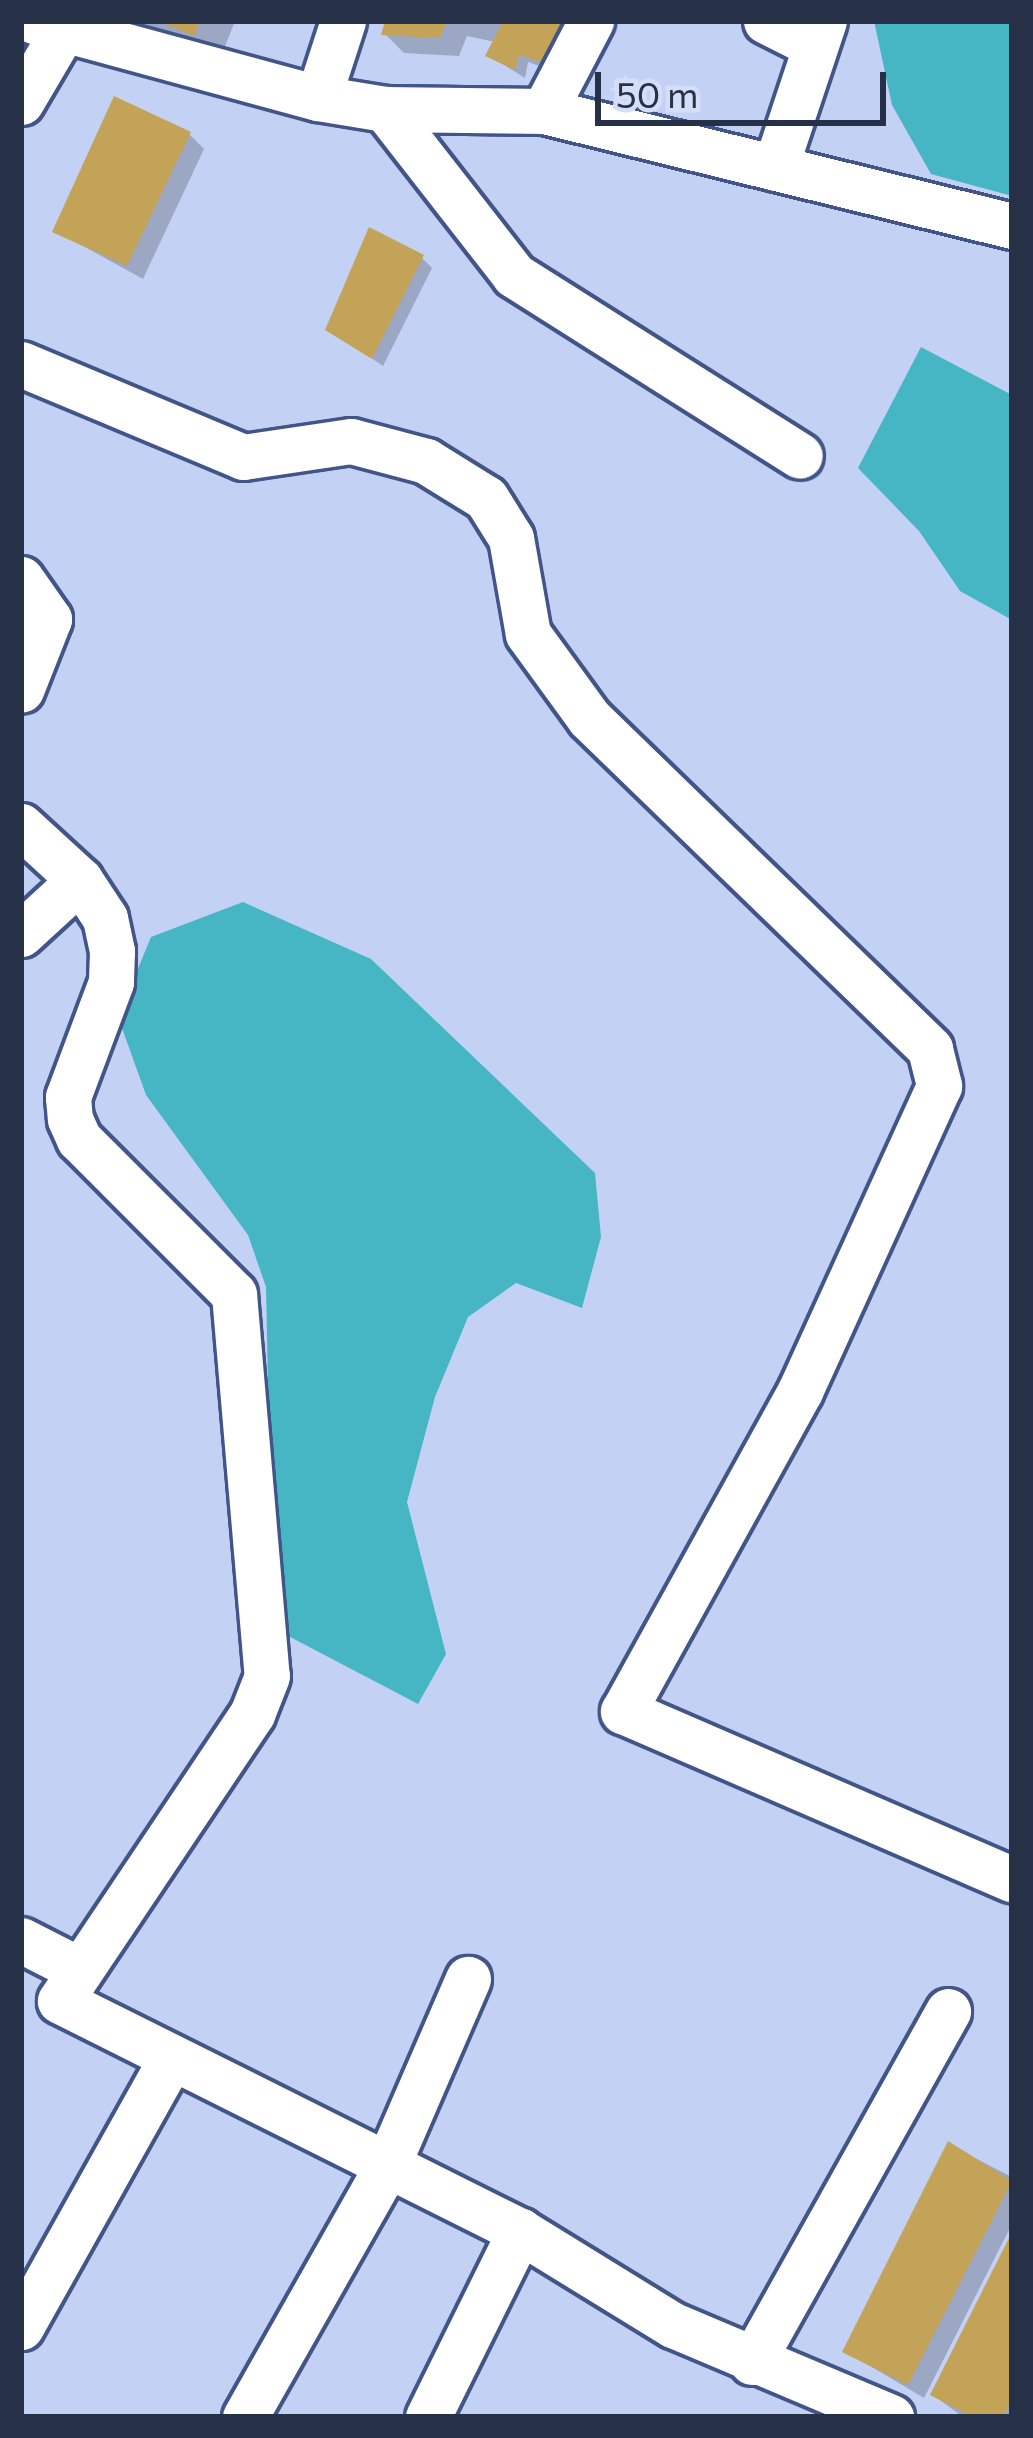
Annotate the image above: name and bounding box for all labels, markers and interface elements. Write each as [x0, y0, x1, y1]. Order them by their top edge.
scale bar [601, 48, 892, 122]
text: 50 m [616, 71, 698, 115]

